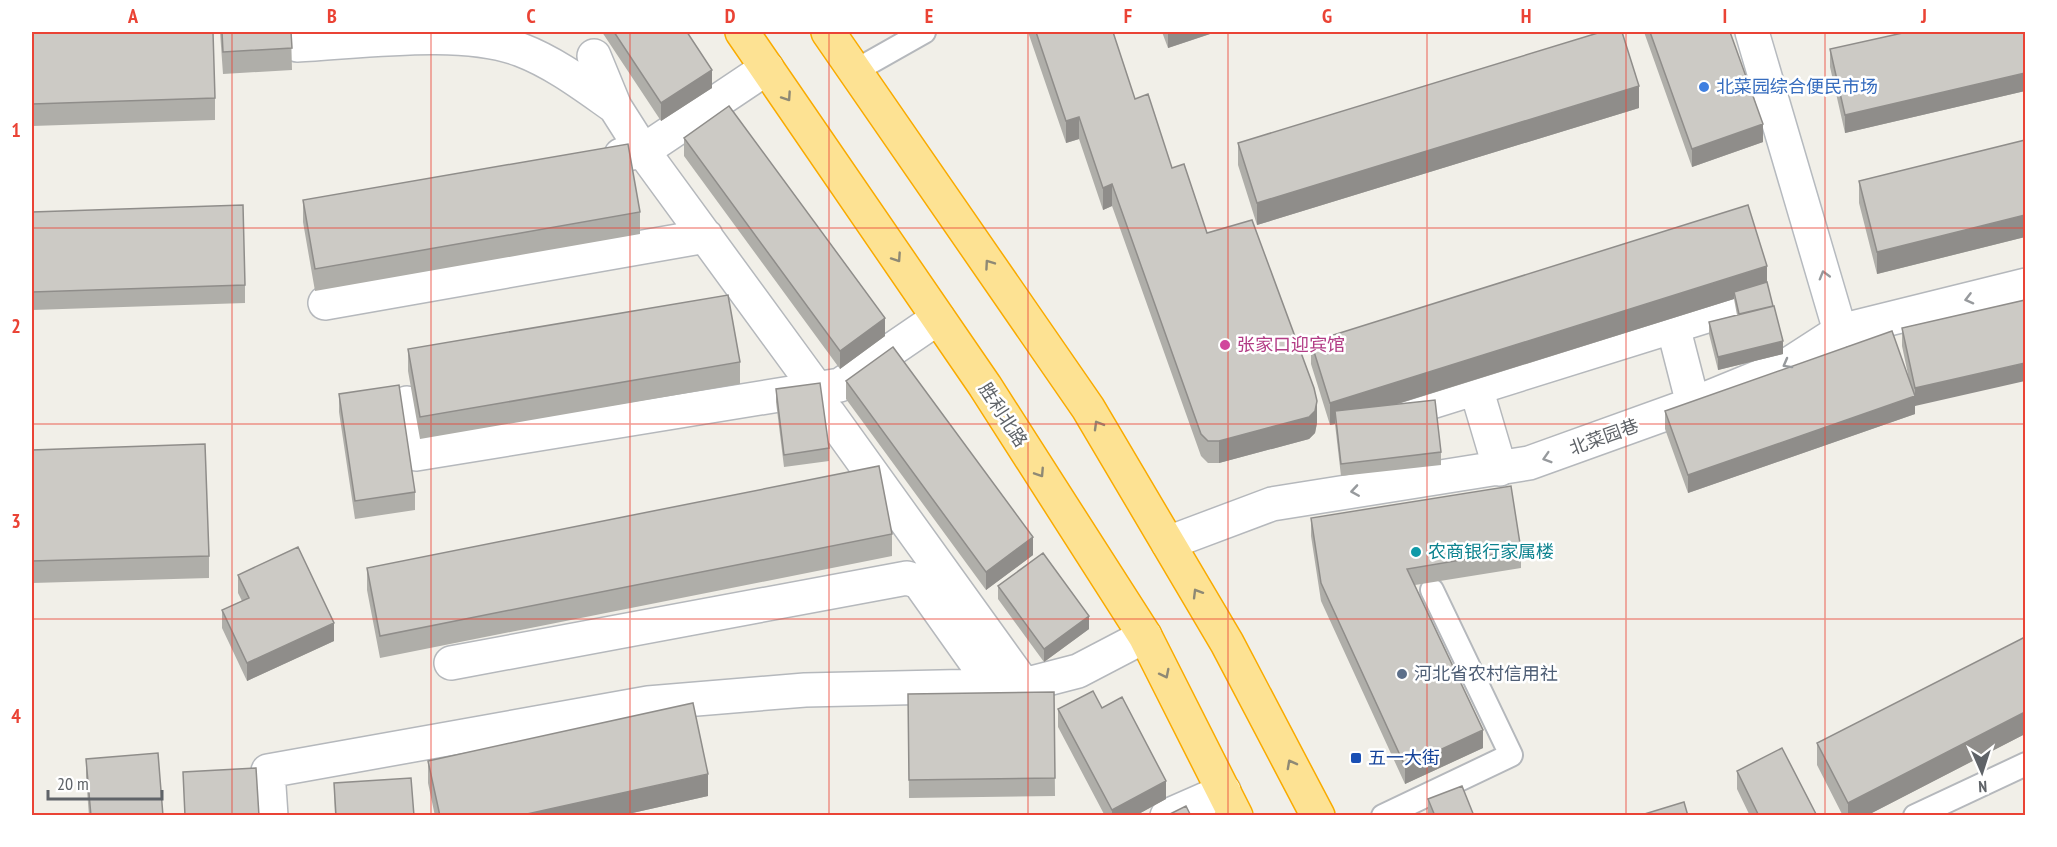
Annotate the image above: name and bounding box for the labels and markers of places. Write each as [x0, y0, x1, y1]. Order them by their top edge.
place label: 北菜园综合便民市场 [1716, 75, 1878, 98]
marker: 北菜园综合便民市场 [1697, 80, 1711, 94]
place label: 张家口迎宾馆 [1237, 333, 1345, 356]
marker: 张家口迎宾馆 [1218, 338, 1232, 352]
place label: 农商银行家属楼 [1428, 540, 1554, 563]
marker: 农商银行家属楼 [1409, 545, 1423, 559]
place label: 河北省农村信用社 [1414, 662, 1558, 685]
marker: 河北省农村信用社 [1395, 667, 1409, 681]
place label: 五一大街 [1368, 746, 1440, 769]
marker: 五一大街 [1349, 751, 1363, 765]

